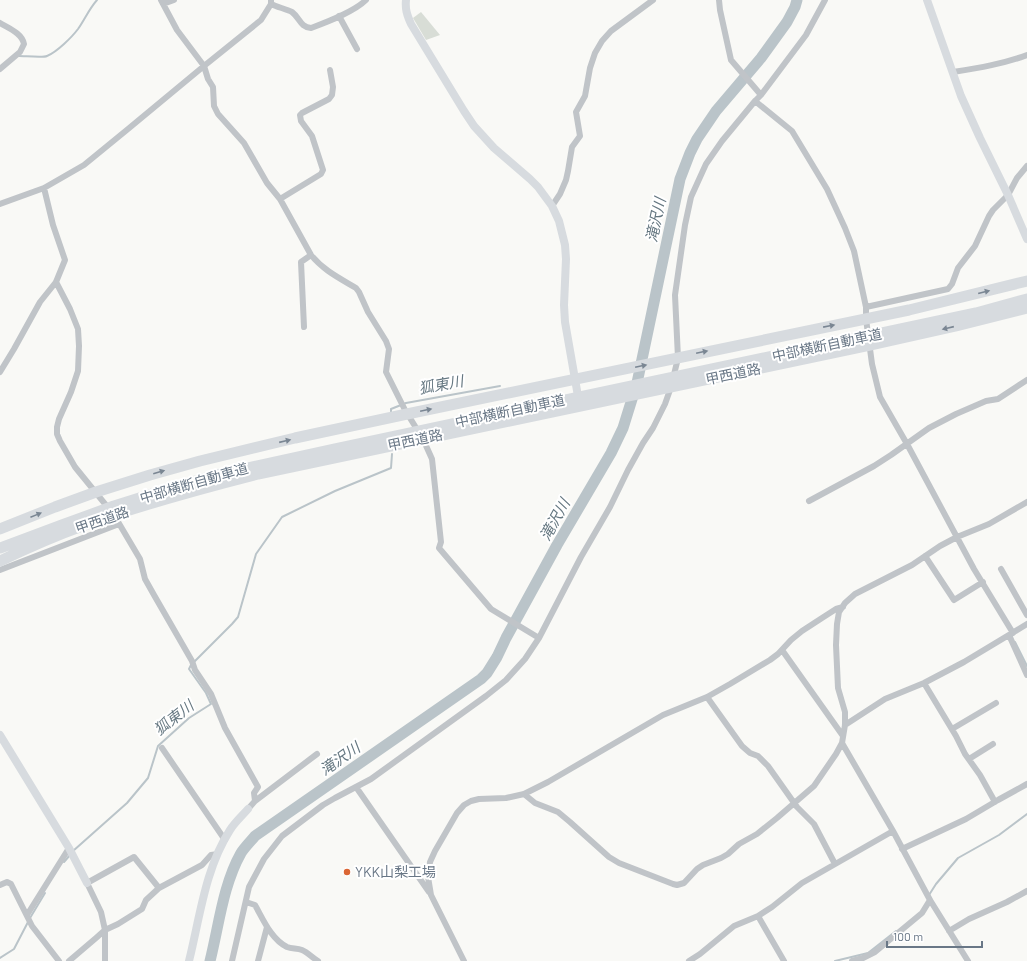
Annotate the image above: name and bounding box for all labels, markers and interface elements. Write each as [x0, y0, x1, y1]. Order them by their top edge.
water label: 滝沢川 [642, 194, 669, 244]
one-way arrow [977, 289, 990, 295]
one-way arrow [823, 323, 836, 329]
street label: 中部横断自動車道 [770, 325, 883, 364]
one-way arrow [942, 325, 955, 331]
one-way arrow [696, 349, 708, 355]
street label: 甲西道路 [704, 359, 762, 388]
one-way arrow [634, 362, 647, 368]
water label: 狐東川 [417, 371, 467, 397]
street label: 中部横断自動車道 [453, 391, 566, 430]
one-way arrow [420, 407, 432, 413]
street label: 甲西道路 [386, 425, 444, 454]
one-way arrow [279, 437, 291, 443]
street label: 中部横断自動車道 [138, 459, 250, 506]
one-way arrow [153, 469, 165, 475]
water label: 滝沢川 [535, 494, 574, 544]
street label: 甲西道路 [73, 502, 131, 537]
one-way arrow [31, 511, 43, 517]
water label: 狐東川 [150, 695, 198, 738]
water label: 滝沢川 [316, 737, 365, 778]
place label: YKK山梨工場 [355, 863, 436, 880]
marker: YKK山梨工場 [342, 867, 352, 877]
scale bar [887, 923, 982, 949]
text: 100 m [893, 929, 923, 943]

